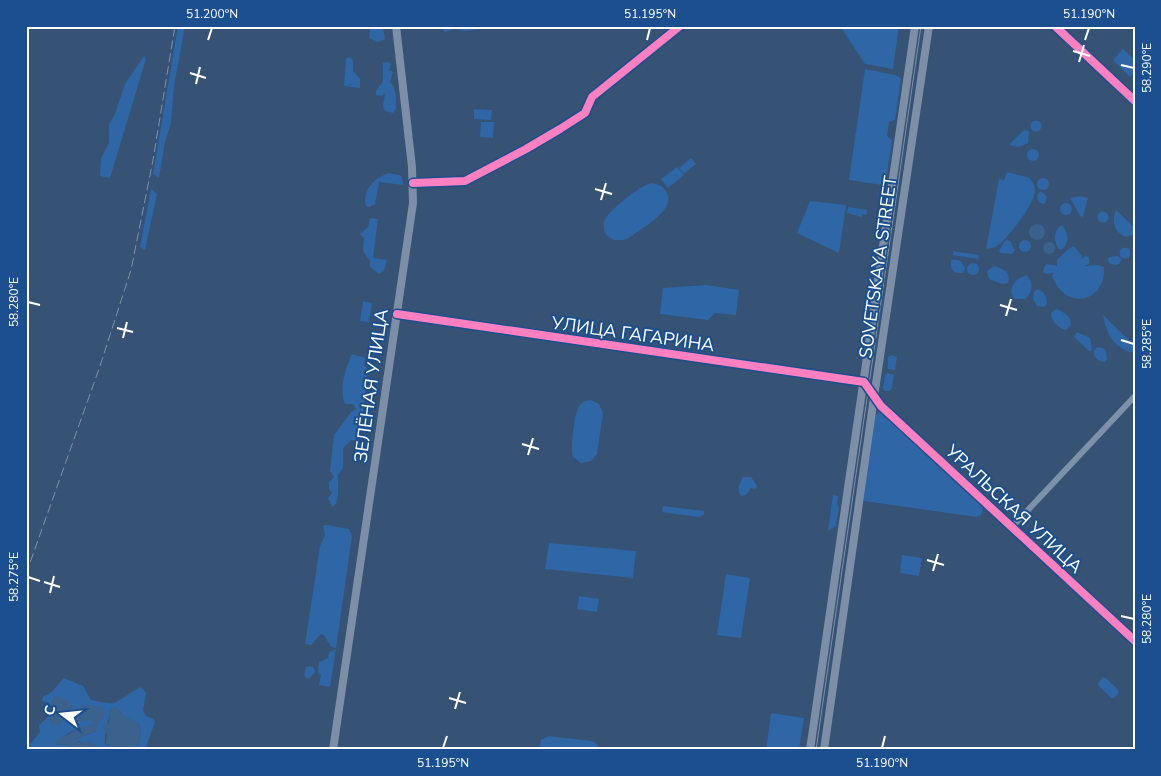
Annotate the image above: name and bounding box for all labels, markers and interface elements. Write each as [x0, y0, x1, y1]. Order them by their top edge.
text: 51.200°N [186, 6, 238, 22]
text: 51.195°N [624, 6, 676, 22]
text: 51.190°N [1063, 6, 1115, 22]
text: 58.290°E [1139, 43, 1155, 93]
street label: SOVETSKAYA STREET [853, 174, 903, 360]
text: 58.280°E [6, 277, 22, 327]
street label: ЗЕЛЁНАЯ УЛИЦА [348, 308, 394, 464]
street label: УЛИЦА ГАГАРИНА [549, 311, 716, 357]
text: 58.285°E [1139, 319, 1155, 369]
street label: УРАЛЬСКАЯ УЛИЦА [940, 439, 1088, 579]
text: 58.275°E [6, 552, 22, 602]
text: 58.280°E [1139, 594, 1155, 644]
north arrow [38, 688, 88, 738]
text: С [40, 703, 61, 718]
text: 51.195°N [417, 755, 469, 771]
text: 51.190°N [856, 755, 908, 771]

